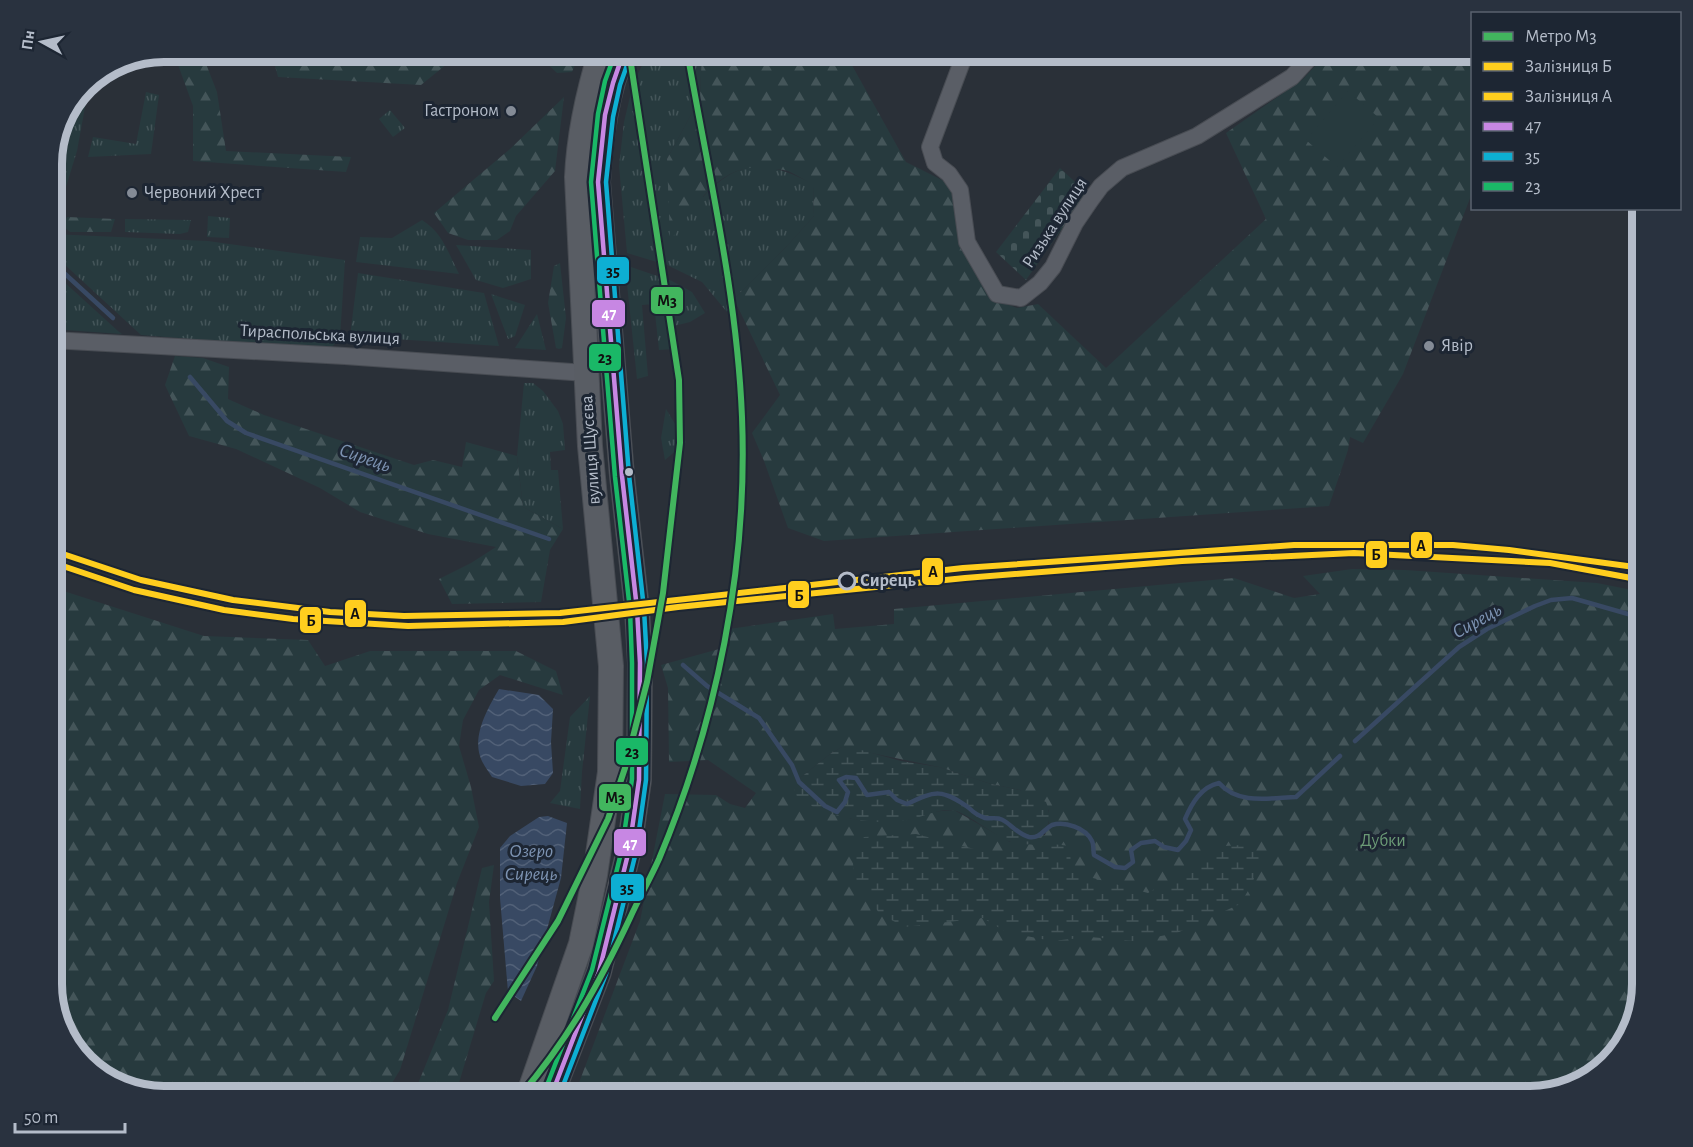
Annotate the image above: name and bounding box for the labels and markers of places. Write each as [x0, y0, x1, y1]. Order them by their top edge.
place label: Гастроном [424, 102, 499, 120]
marker: Гастроном [504, 104, 518, 118]
place label: Червоний Хрест [144, 184, 262, 202]
marker: Червоний Хрест [125, 186, 139, 200]
place label: Явір [1441, 337, 1473, 355]
marker: Явір [1422, 339, 1436, 353]
unlabelled marker [623, 466, 635, 478]
marker: Сирець [838, 572, 856, 590]
place label: Сирець [860, 572, 916, 590]

